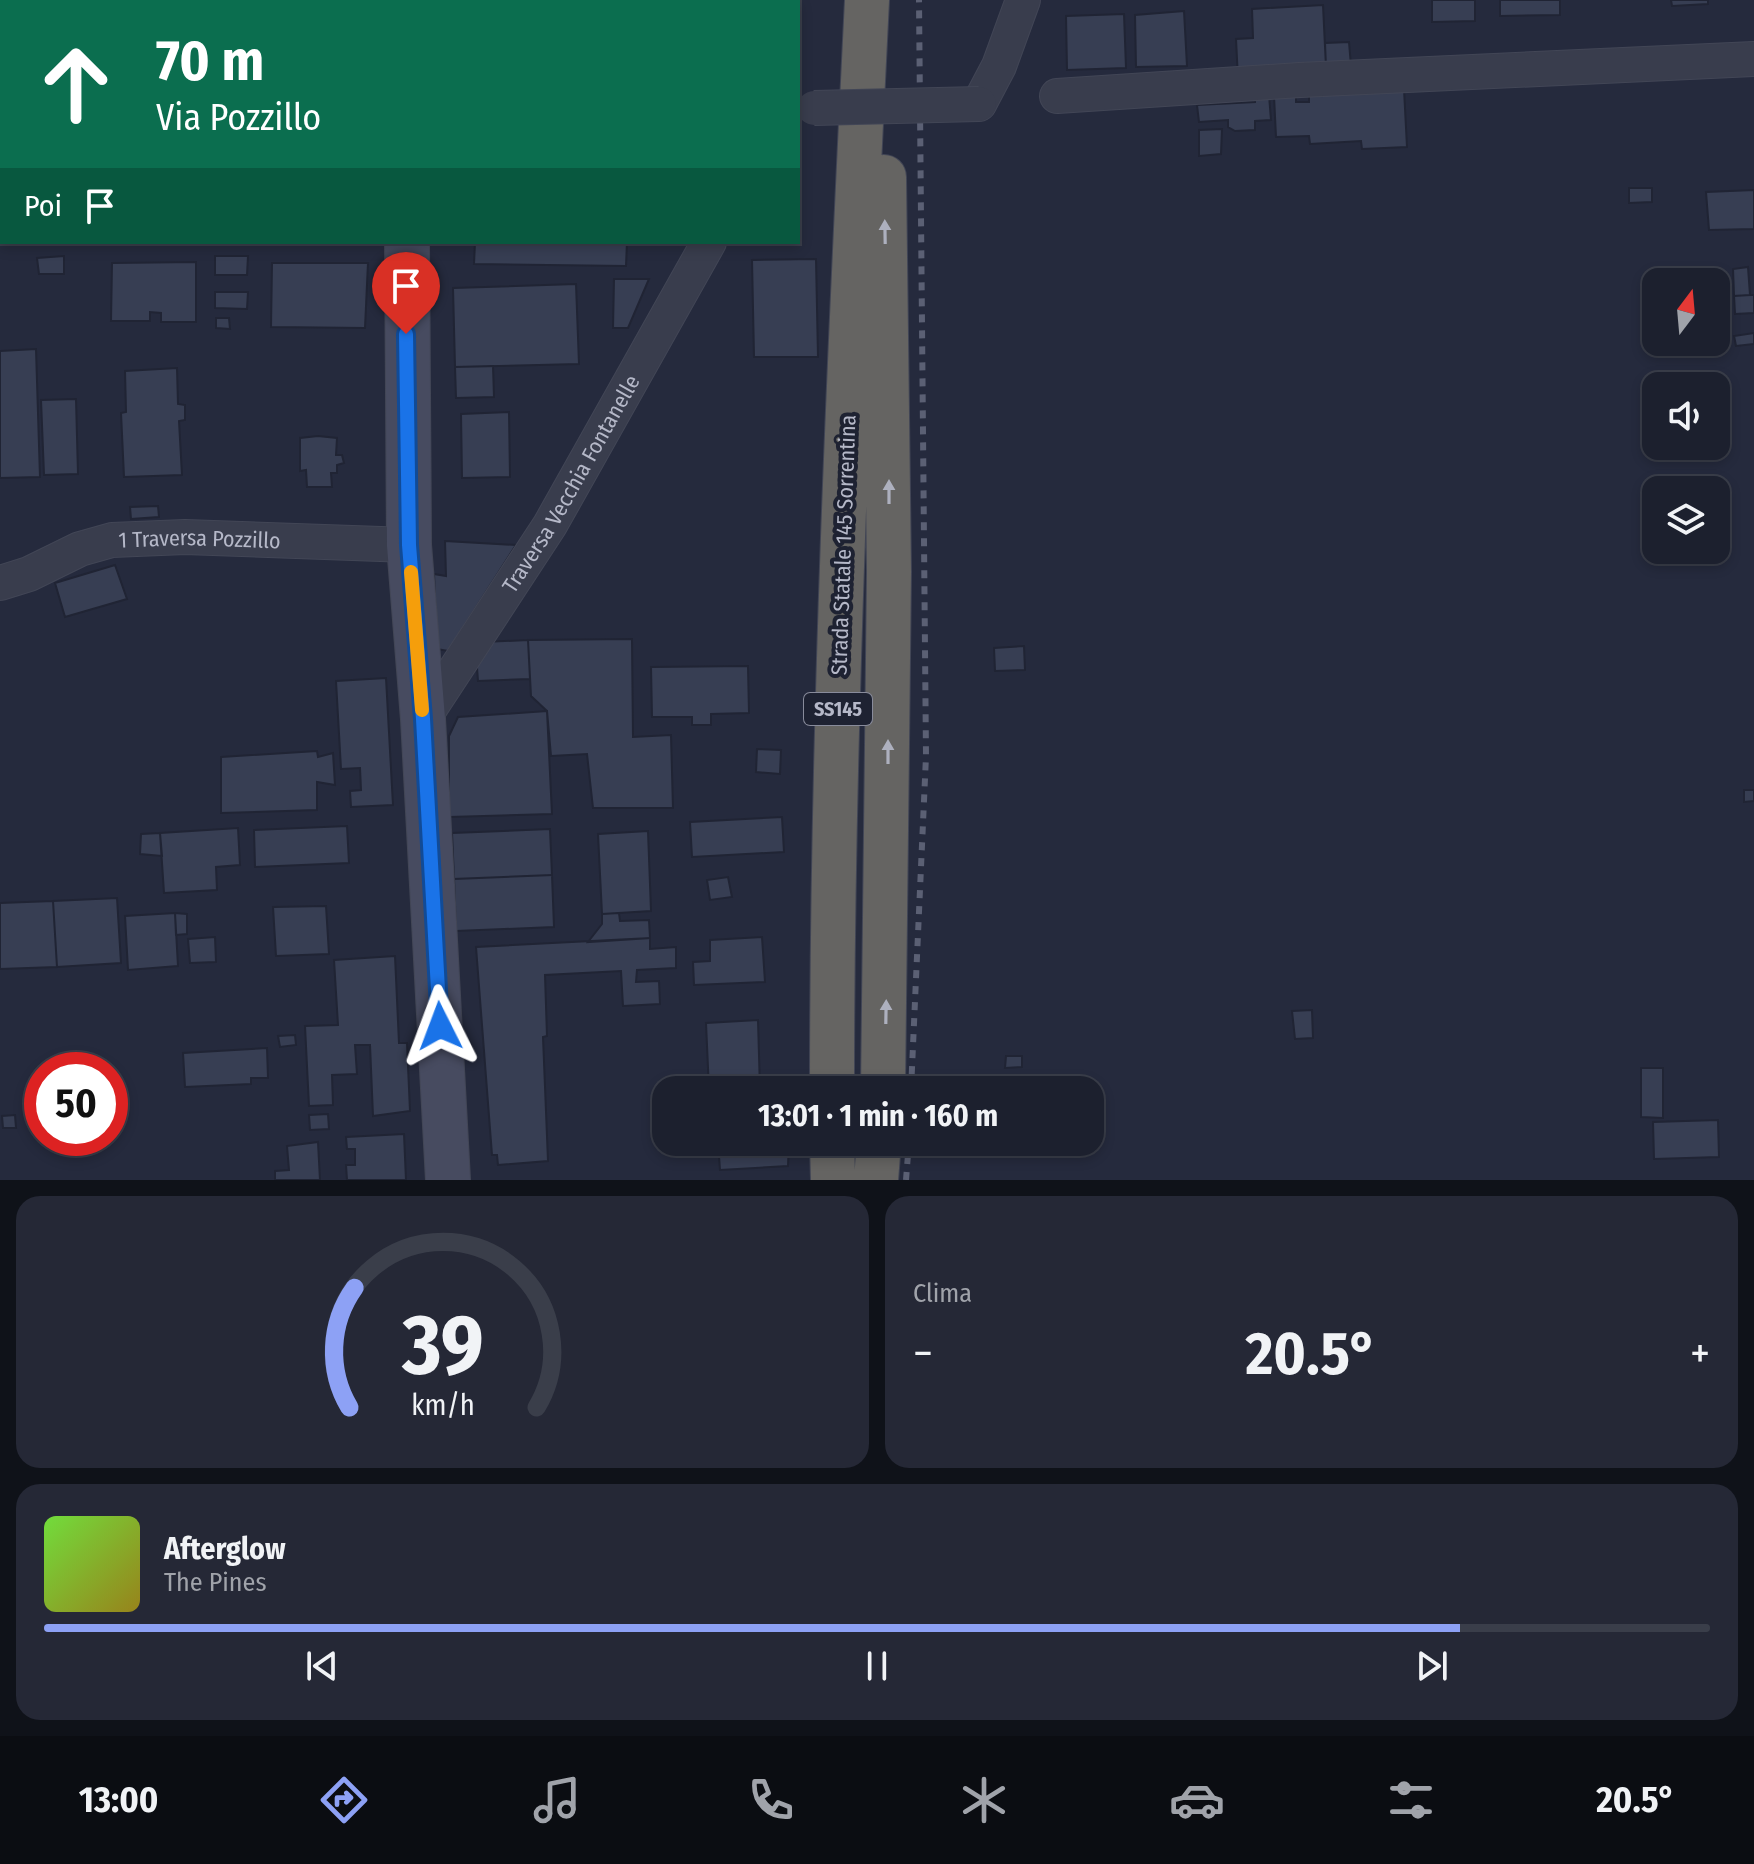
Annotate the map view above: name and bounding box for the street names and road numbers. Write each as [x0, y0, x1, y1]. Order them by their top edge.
street label: Traversa Vecchia Fontanelle [496, 370, 646, 598]
street label: Strada Statale 145 Sorrentina [825, 414, 862, 676]
street label: 1 Traversa Pozzillo [118, 524, 281, 554]
road number: SS145 [804, 693, 872, 725]

